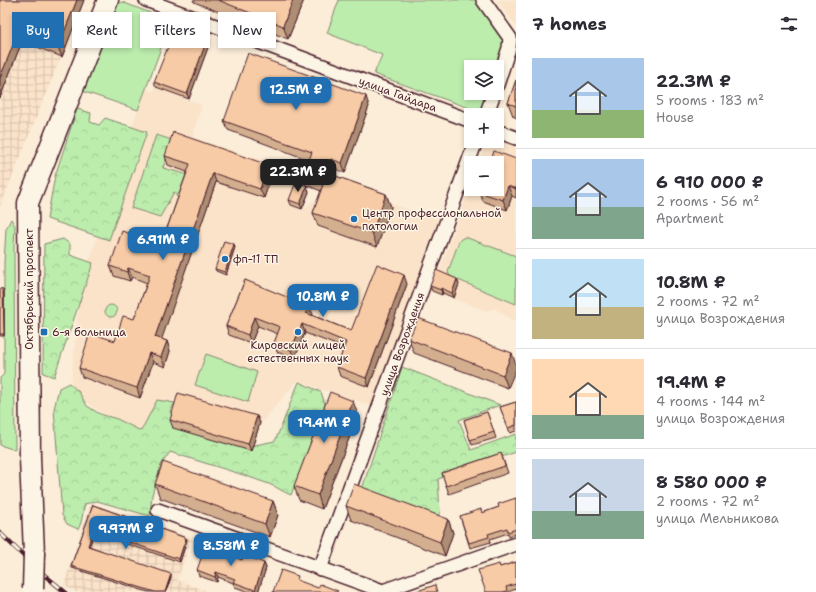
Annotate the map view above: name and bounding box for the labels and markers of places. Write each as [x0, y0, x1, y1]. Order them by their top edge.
pin: 12.5M ₽ [259, 77, 333, 111]
pin: 22.3M ₽ [261, 159, 335, 193]
place label: Центр профессиональной патологии [362, 206, 501, 234]
marker: Центр профессиональной патологии [349, 214, 359, 224]
pin: 6.91M ₽ [126, 227, 200, 261]
place label: фп-11 ТП [233, 252, 278, 267]
marker: фп-11 ТП [220, 254, 230, 264]
pin: 10.8M ₽ [286, 284, 360, 318]
place label: 6-я больница [52, 325, 126, 340]
marker: 6-я больница [39, 327, 49, 337]
marker: Кировский лицей естественных наук [293, 327, 303, 337]
place label: Кировский лицей естественных наук [247, 338, 349, 366]
pin: 19.4M ₽ [287, 410, 361, 444]
pin: 9.97M ₽ [89, 516, 163, 550]
pin: 8.58M ₽ [194, 533, 268, 567]

